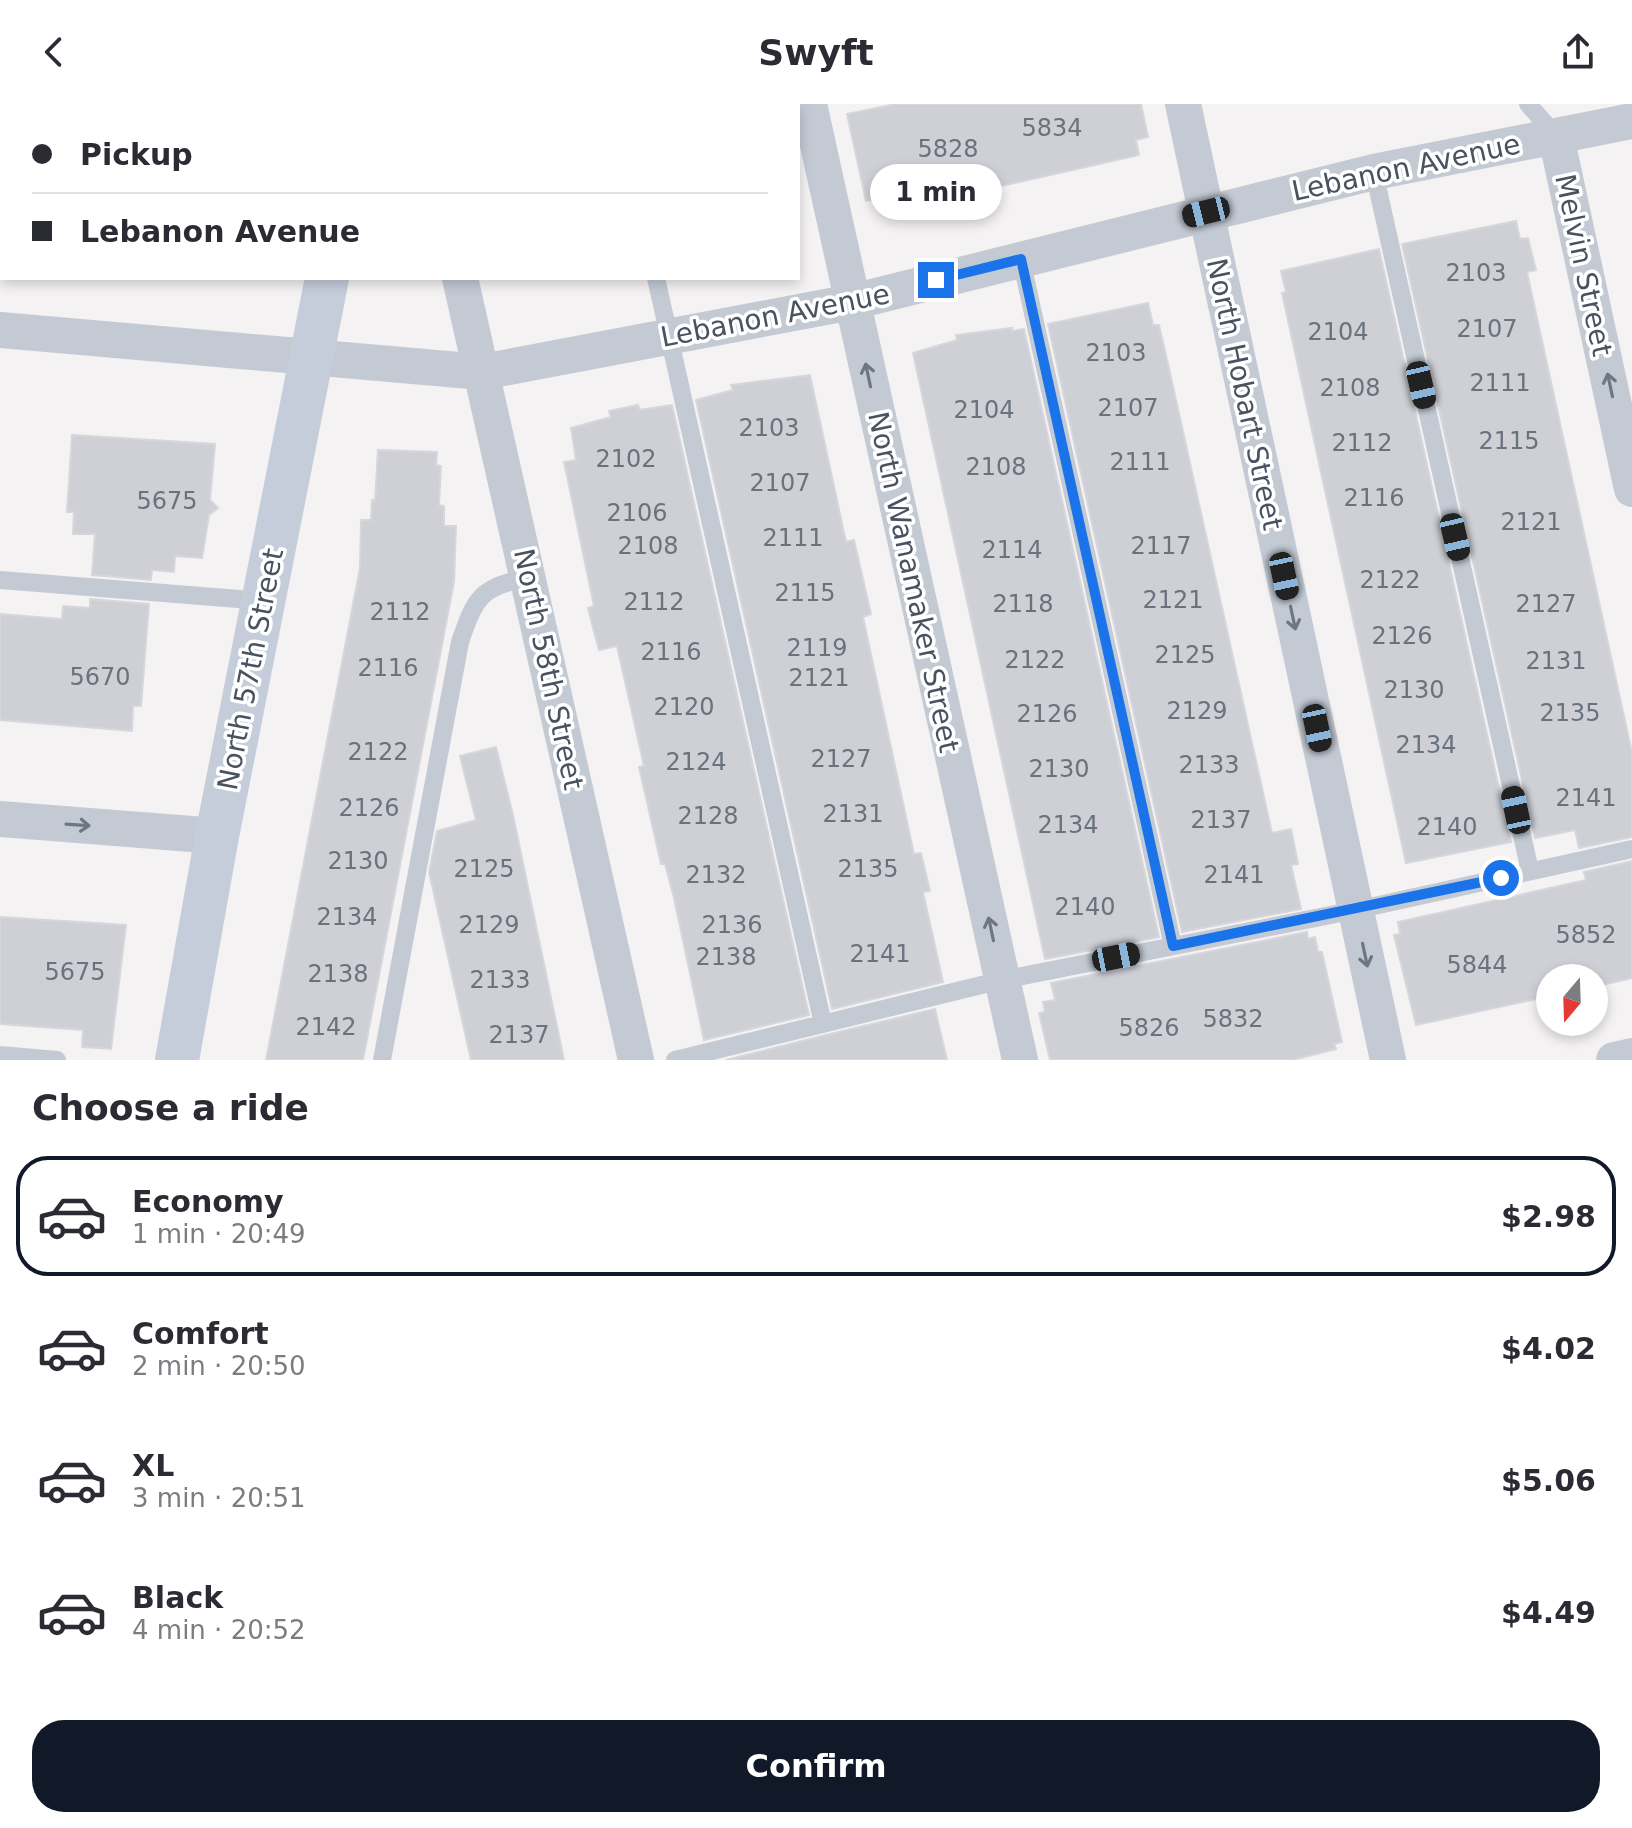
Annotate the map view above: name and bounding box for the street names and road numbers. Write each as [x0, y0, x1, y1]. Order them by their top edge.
street label: Lebanon Avenue [1289, 127, 1523, 208]
street label: Melvin Street [1548, 171, 1619, 359]
street label: North Hobart Street [1200, 255, 1289, 533]
street label: Lebanon Avenue [658, 277, 893, 354]
street label: North Wanamaker Street [861, 409, 966, 756]
street label: North 57th Street [211, 545, 290, 793]
street label: North 58th Street [507, 546, 590, 793]

